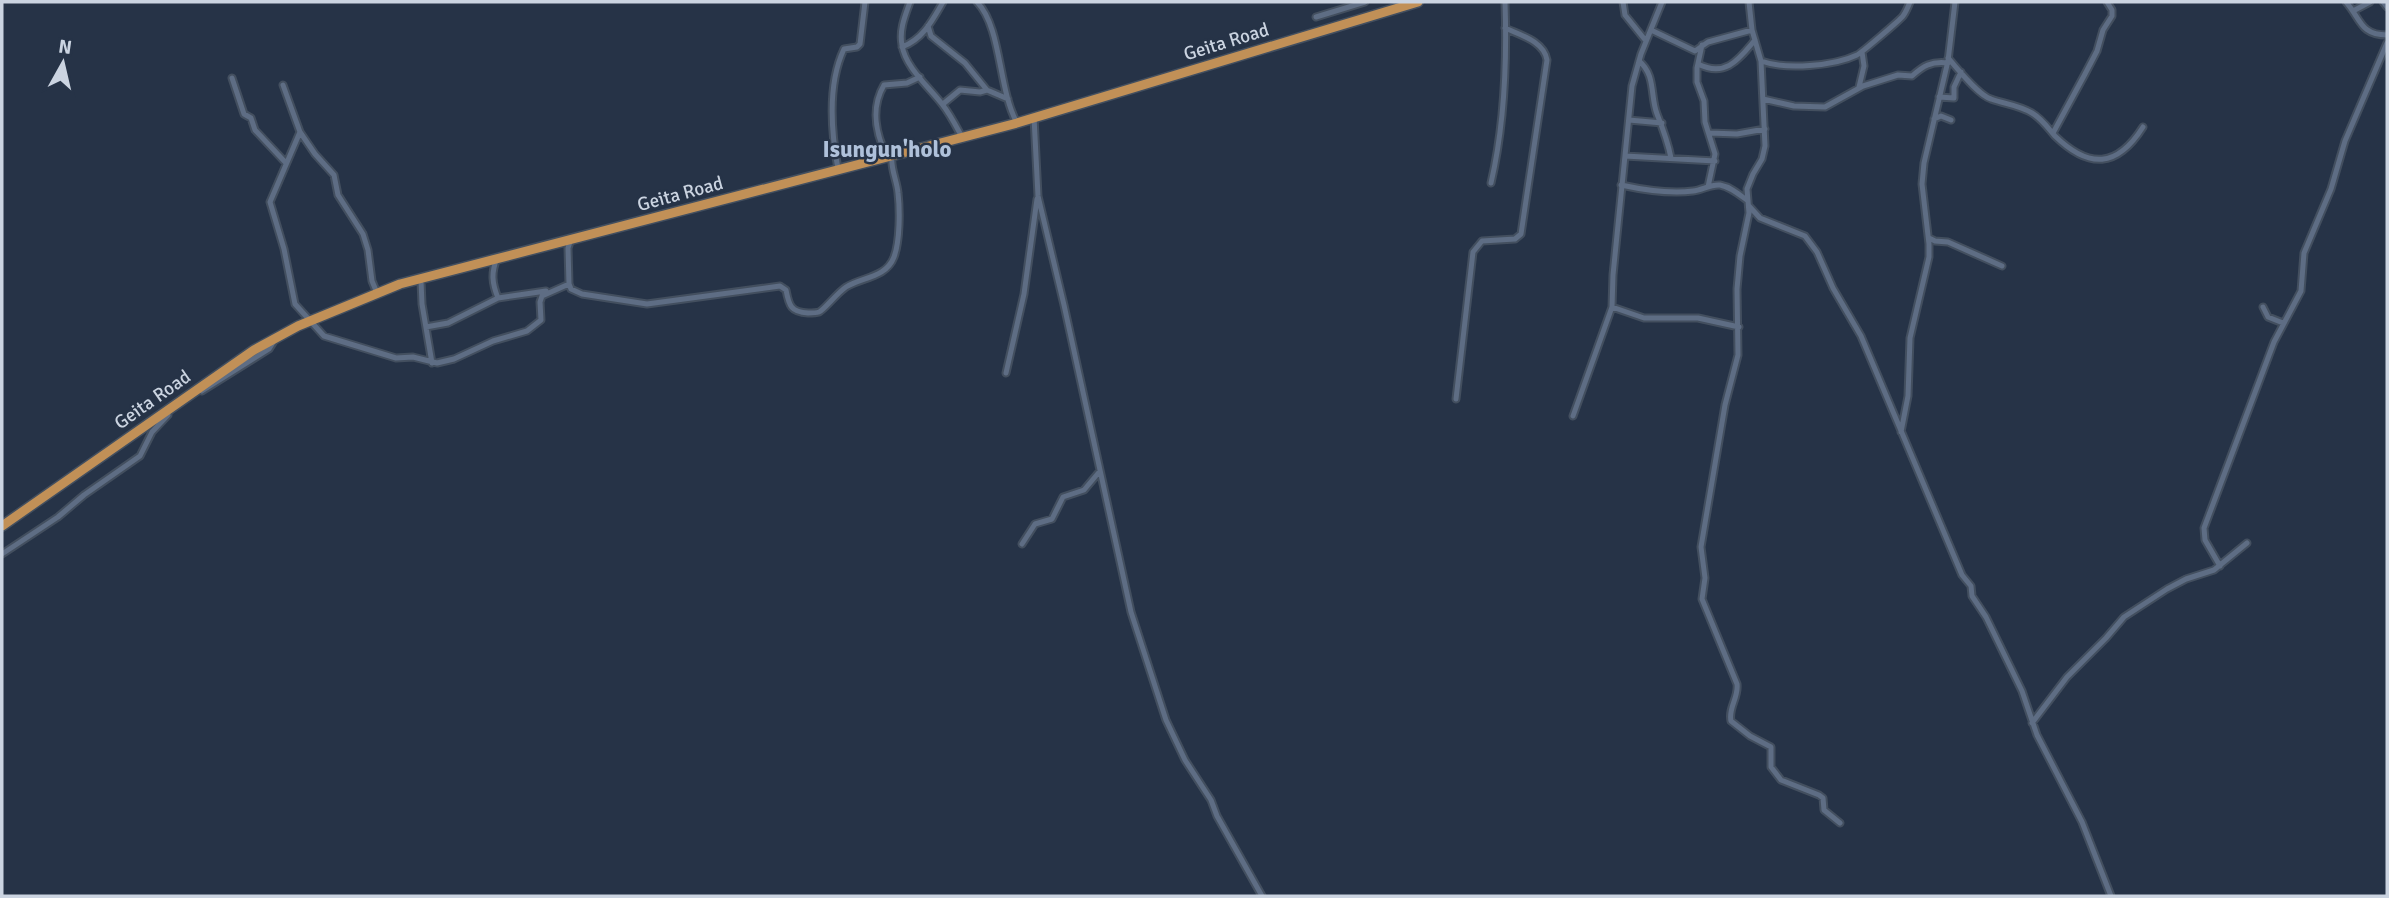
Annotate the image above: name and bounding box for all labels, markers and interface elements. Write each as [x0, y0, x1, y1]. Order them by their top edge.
street label: Geita Road [1181, 18, 1272, 66]
north arrow [28, 28, 98, 98]
text: N [57, 34, 73, 60]
district label: Isungun'holo [823, 135, 951, 164]
street label: Geita Road [635, 171, 726, 217]
street label: Geita Road [110, 365, 195, 435]

